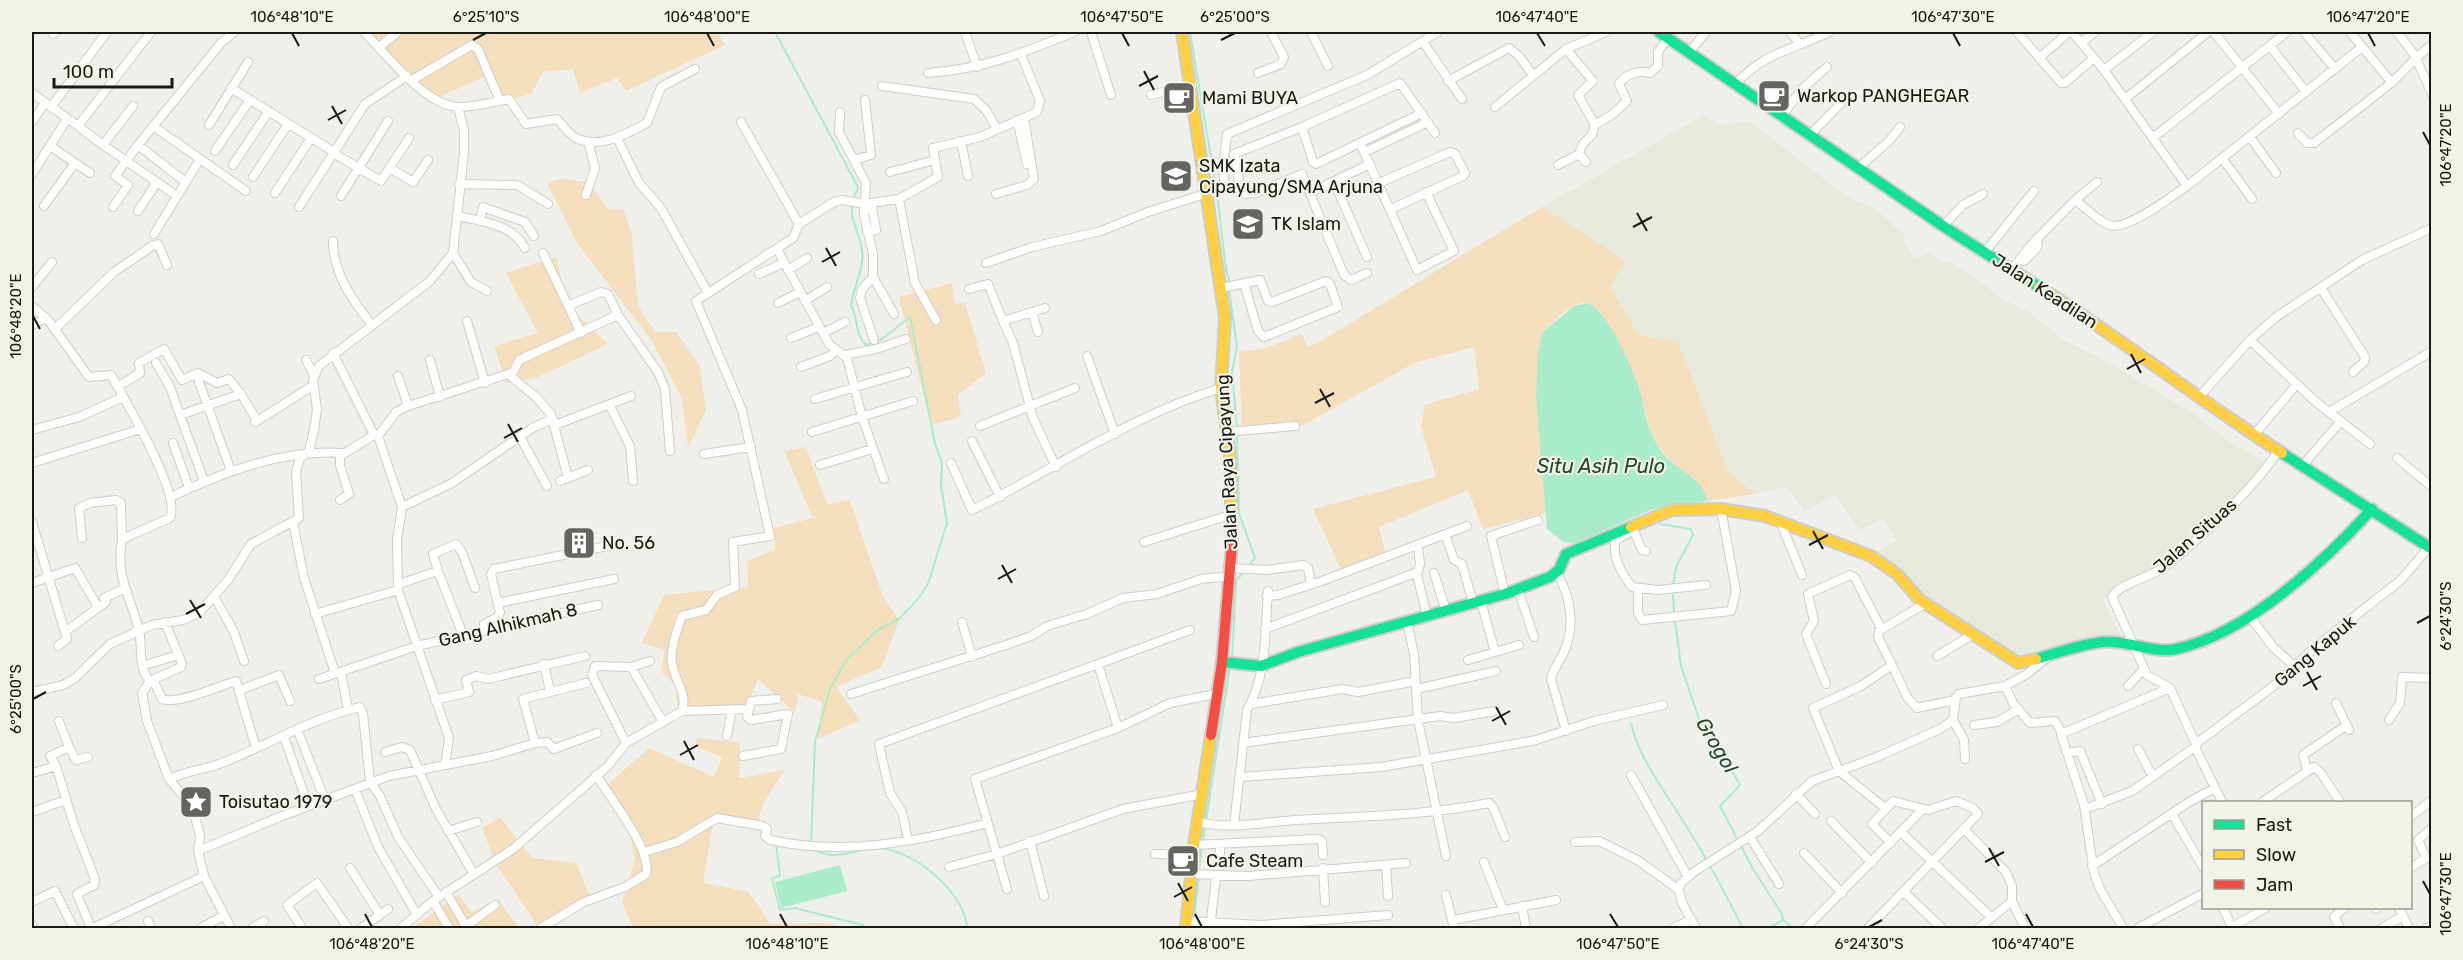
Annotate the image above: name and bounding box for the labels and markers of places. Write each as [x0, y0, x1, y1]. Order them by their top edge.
cafe icon: Warkop PANGHEGAR [1756, 78, 1792, 114]
cafe icon: Mami BUYA [1161, 80, 1197, 116]
place label: Warkop PANGHEGAR [1797, 85, 1969, 107]
place label: Mami BUYA [1202, 87, 1298, 109]
place label: SMK Izata Cipayung/SMA Arjuna [1199, 155, 1383, 198]
school or university icon: SMK Izata Cipayung/SMA Arjuna [1158, 158, 1194, 194]
school or university icon: TK Islam [1230, 206, 1266, 242]
place label: TK Islam [1271, 213, 1341, 235]
building icon: No. 56 [561, 525, 597, 561]
place label: No. 56 [602, 532, 655, 554]
place icon: Toisutao 1979 [178, 784, 214, 820]
place label: Toisutao 1979 [219, 791, 332, 813]
cafe icon: Cafe Steam [1165, 843, 1201, 879]
place label: Cafe Steam [1206, 850, 1303, 872]

